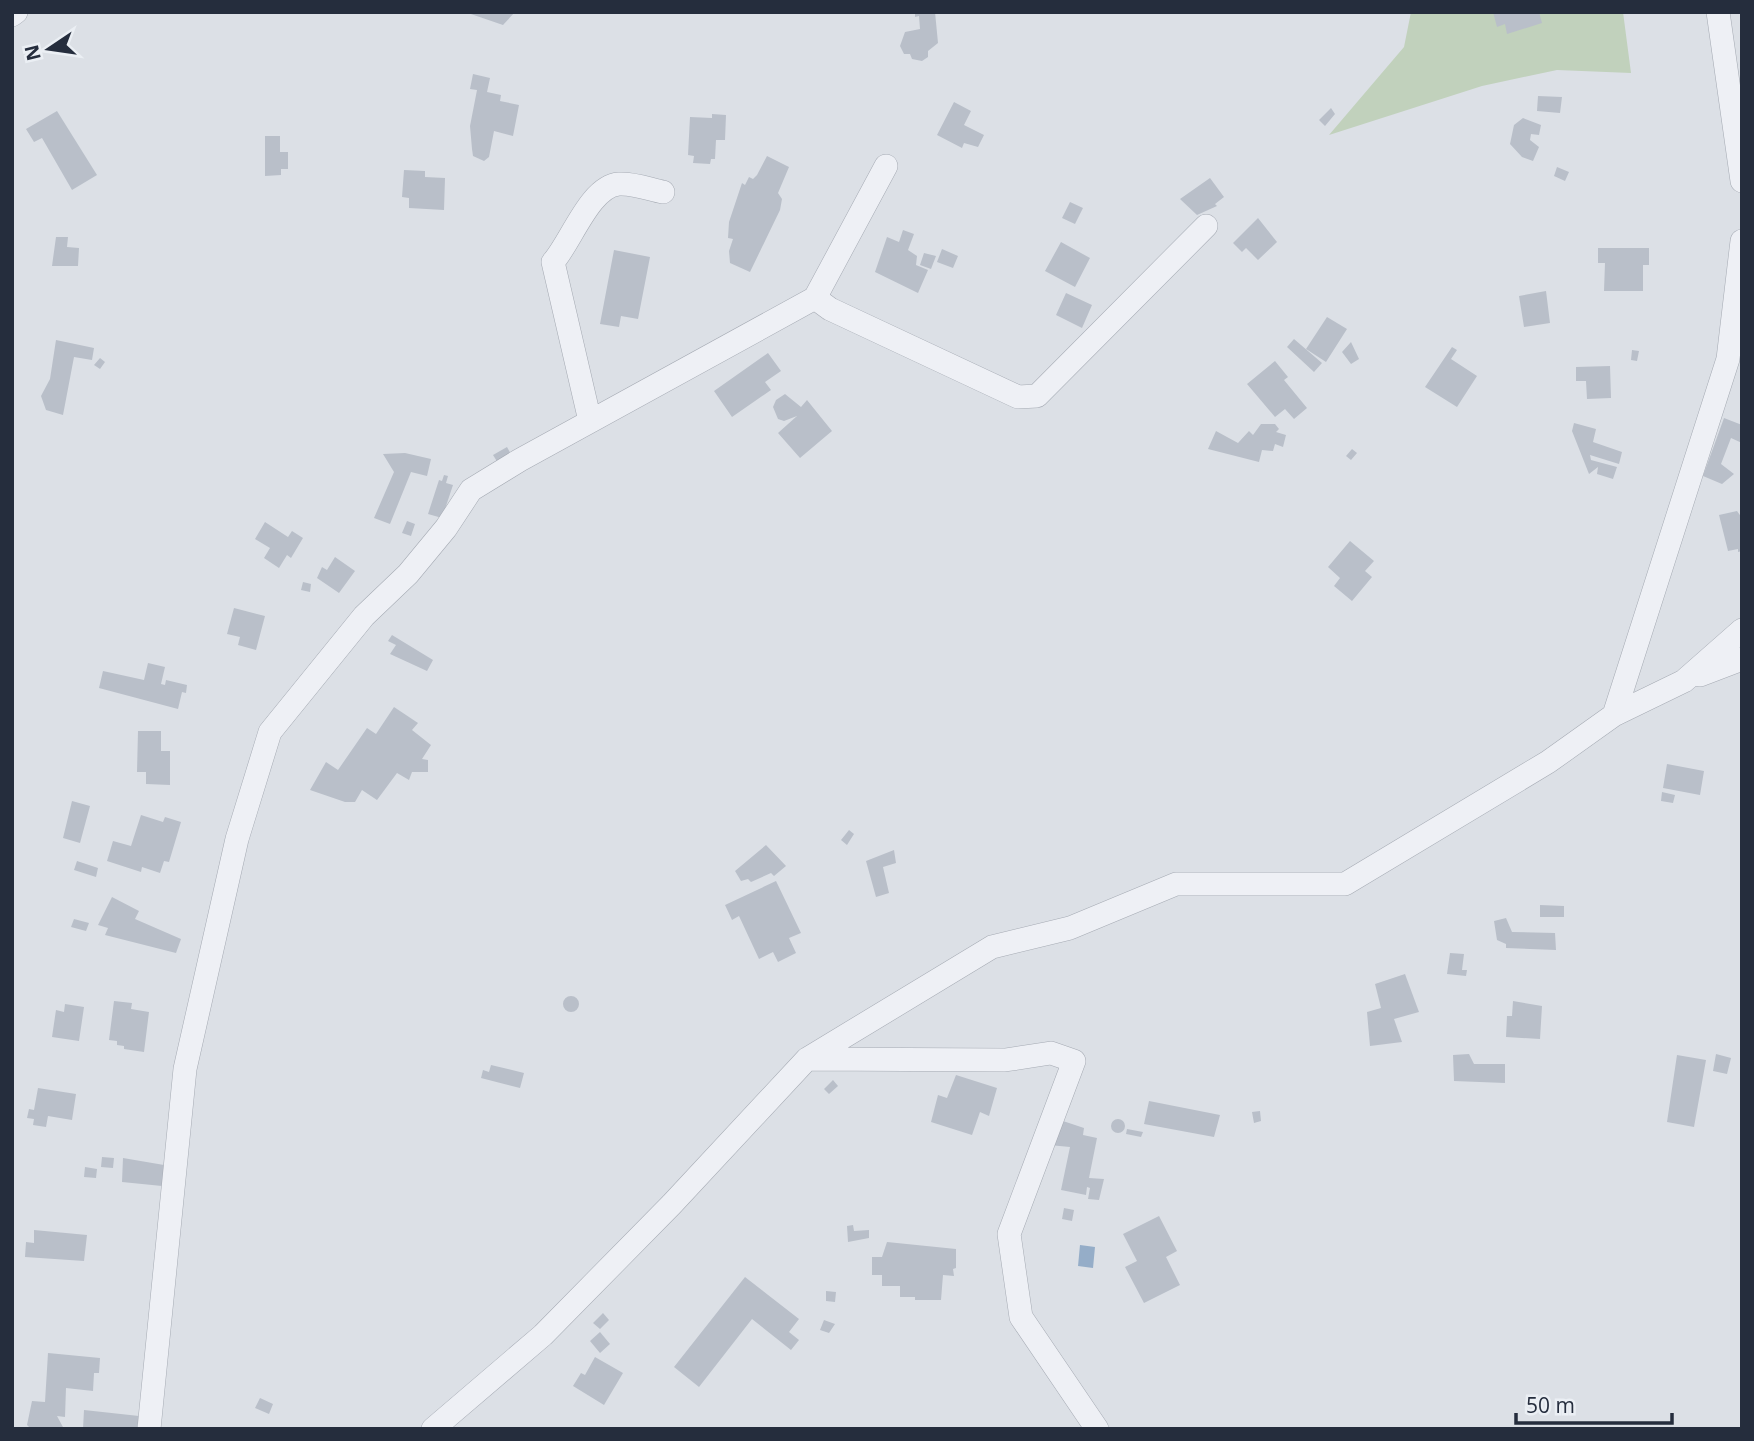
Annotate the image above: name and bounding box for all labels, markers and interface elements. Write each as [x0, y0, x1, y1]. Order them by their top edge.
north arrow [14, 14, 84, 84]
text: N [18, 42, 47, 63]
scale bar [1516, 1382, 1672, 1426]
text: 50 m [1526, 1391, 1575, 1419]

